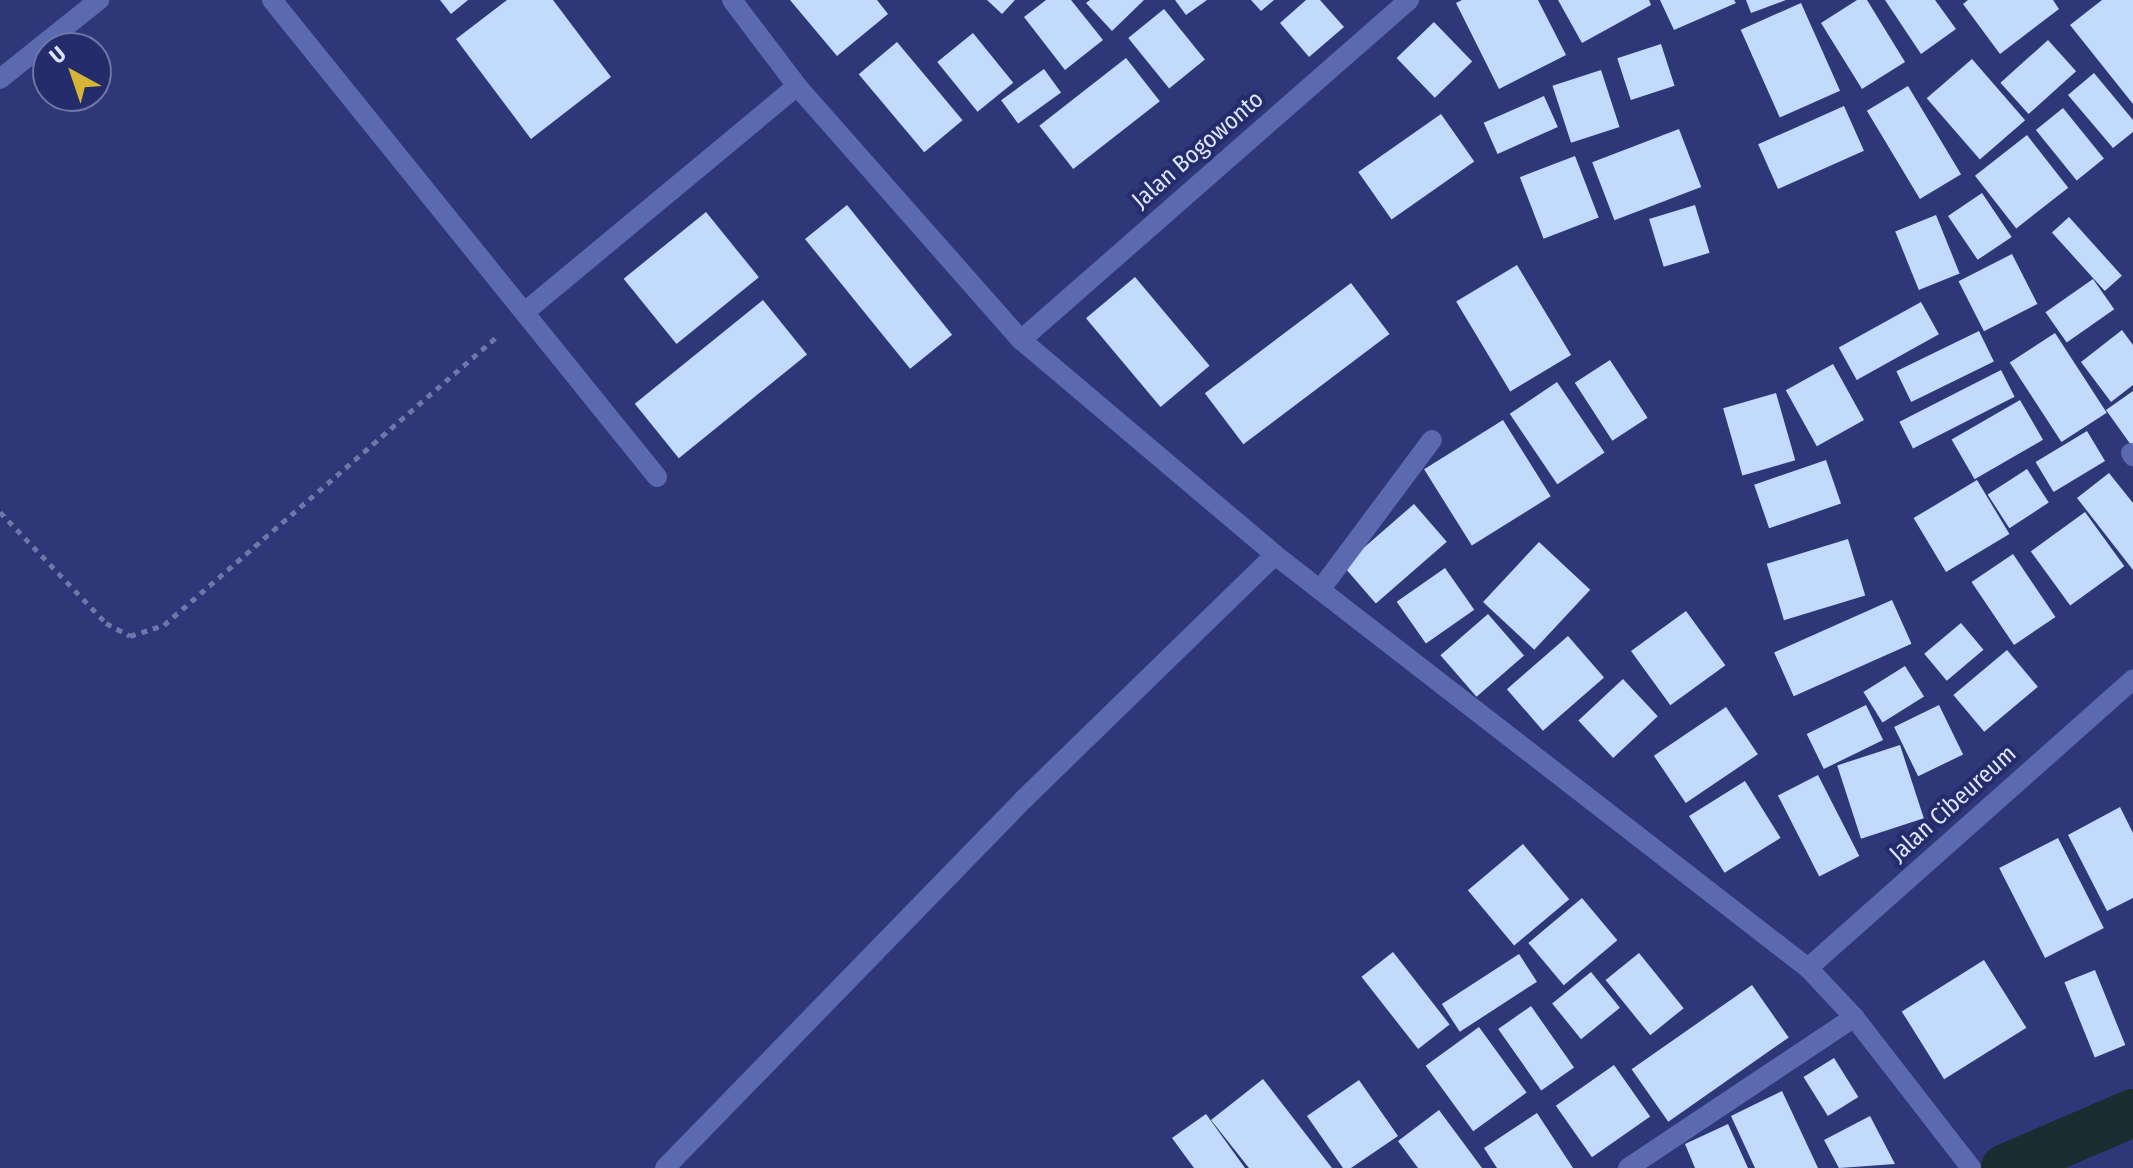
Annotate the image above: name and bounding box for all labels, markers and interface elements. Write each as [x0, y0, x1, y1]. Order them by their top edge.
north arrow [32, 32, 112, 112]
text: U [44, 40, 71, 69]
street label: Jalan Bogowonto [1126, 85, 1270, 215]
street label: Jalan Cibeureum [1884, 740, 2022, 868]

